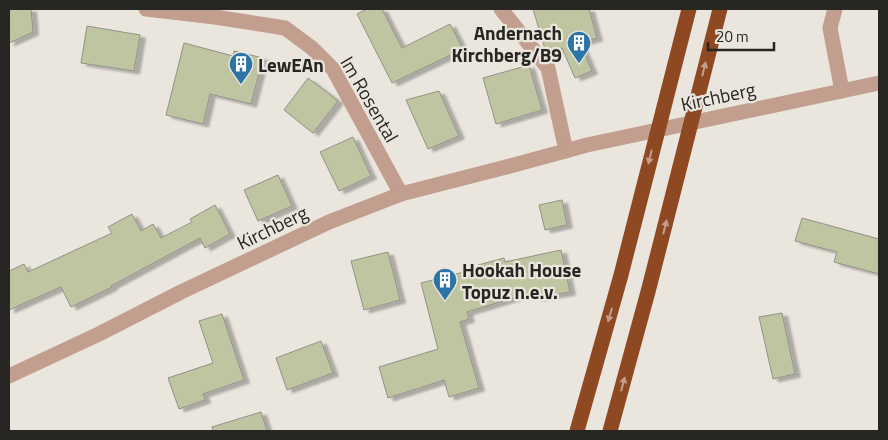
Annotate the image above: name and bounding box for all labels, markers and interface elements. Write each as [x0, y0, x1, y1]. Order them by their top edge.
place label: Andernach Kirchberg/B9 [451, 18, 562, 69]
scale bar [708, 20, 774, 52]
text: 20 m [716, 25, 749, 48]
building icon: Andernach Kirchberg/B9 [566, 30, 592, 64]
place label: LewEAn [258, 50, 324, 79]
street label: Im Rosental [334, 50, 406, 148]
building icon: LewEAn [228, 51, 254, 85]
one-way arrow [700, 62, 708, 77]
street label: Kirchberg [678, 74, 758, 118]
one-way arrow [646, 150, 654, 165]
street label: Kirchberg [232, 197, 313, 257]
one-way arrow [661, 220, 669, 235]
place label: Hookah House Topuz n.e.v. [462, 255, 581, 306]
building icon: Hookah House Topuz n.e.v. [432, 267, 458, 301]
one-way arrow [605, 307, 613, 322]
one-way arrow [620, 377, 628, 392]

